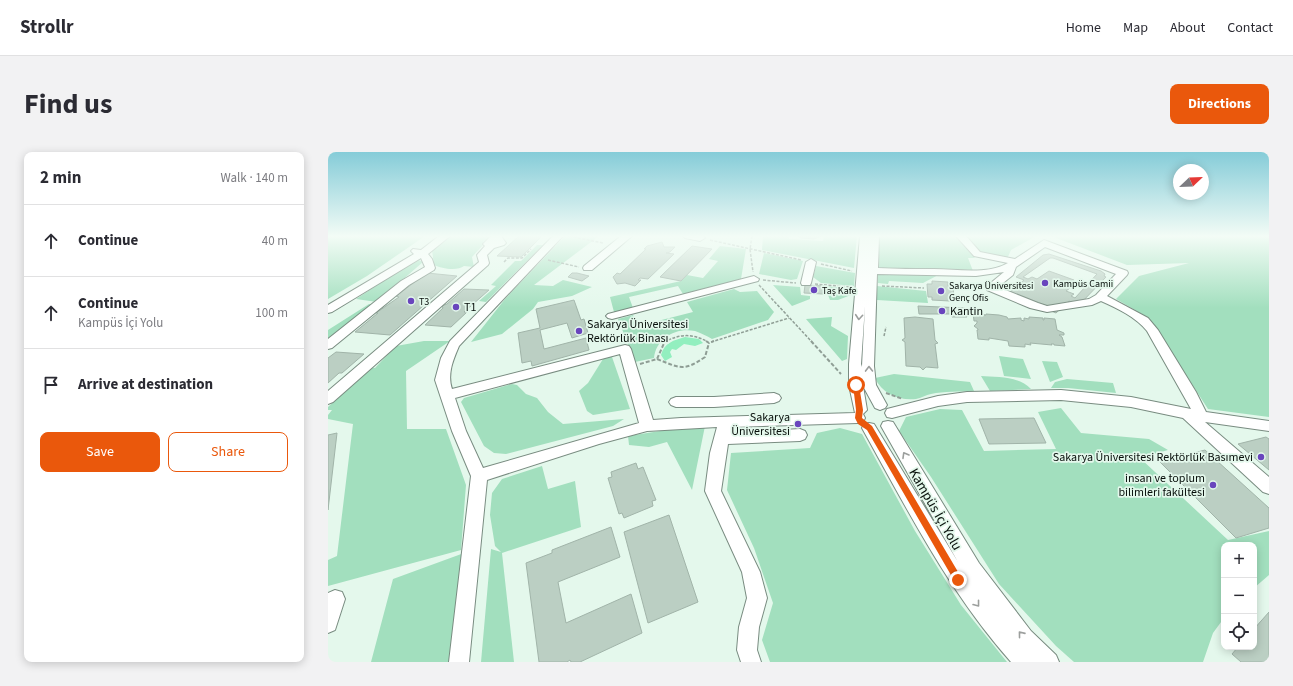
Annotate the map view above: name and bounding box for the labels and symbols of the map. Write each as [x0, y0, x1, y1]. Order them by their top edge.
north arrow [1173, 164, 1209, 200]
place label: Kampüs Camii [1053, 277, 1113, 291]
marker: Kampüs Camii [1040, 278, 1050, 288]
place label: Sakarya Üniversitesi Genç Ofis [949, 279, 1033, 305]
place label: Taş Kafe [822, 284, 857, 298]
marker: Taş Kafe [809, 285, 819, 295]
marker: Sakarya Üniversitesi Genç Ofis [936, 286, 946, 296]
place label: T3 [419, 295, 429, 309]
marker: T3 [406, 296, 416, 306]
place label: T1 [464, 299, 476, 316]
marker: T1 [451, 302, 461, 312]
place label: Kantin [950, 303, 983, 320]
marker: Kantin [937, 306, 947, 316]
one-way arrow [855, 314, 864, 320]
place label: Sakarya Üniversitesi Rektörlük Binası [587, 316, 688, 347]
marker: Sakarya Üniversitesi Rektörlük Binası [574, 326, 584, 336]
one-way arrow [865, 366, 873, 372]
route start [847, 376, 865, 394]
place label: Sakarya Üniversitesi [731, 409, 790, 440]
marker: Sakarya Üniversitesi [793, 419, 803, 429]
place label: Sakarya Üniversitesi Rektörlük Basımevi [1053, 449, 1253, 466]
one-way arrow [902, 452, 909, 459]
marker: Sakarya Üniversitesi Rektörlük Basımevi [1256, 452, 1266, 462]
street label: Kampüs İçi Yolu [903, 465, 967, 554]
place label: insan ve toplum bilimleri fakültesi [1118, 470, 1205, 501]
marker: insan ve toplum bilimleri fakültesi [1208, 480, 1218, 490]
route end [949, 571, 967, 589]
one-way arrow [973, 600, 980, 607]
one-way arrow [1019, 632, 1026, 639]

